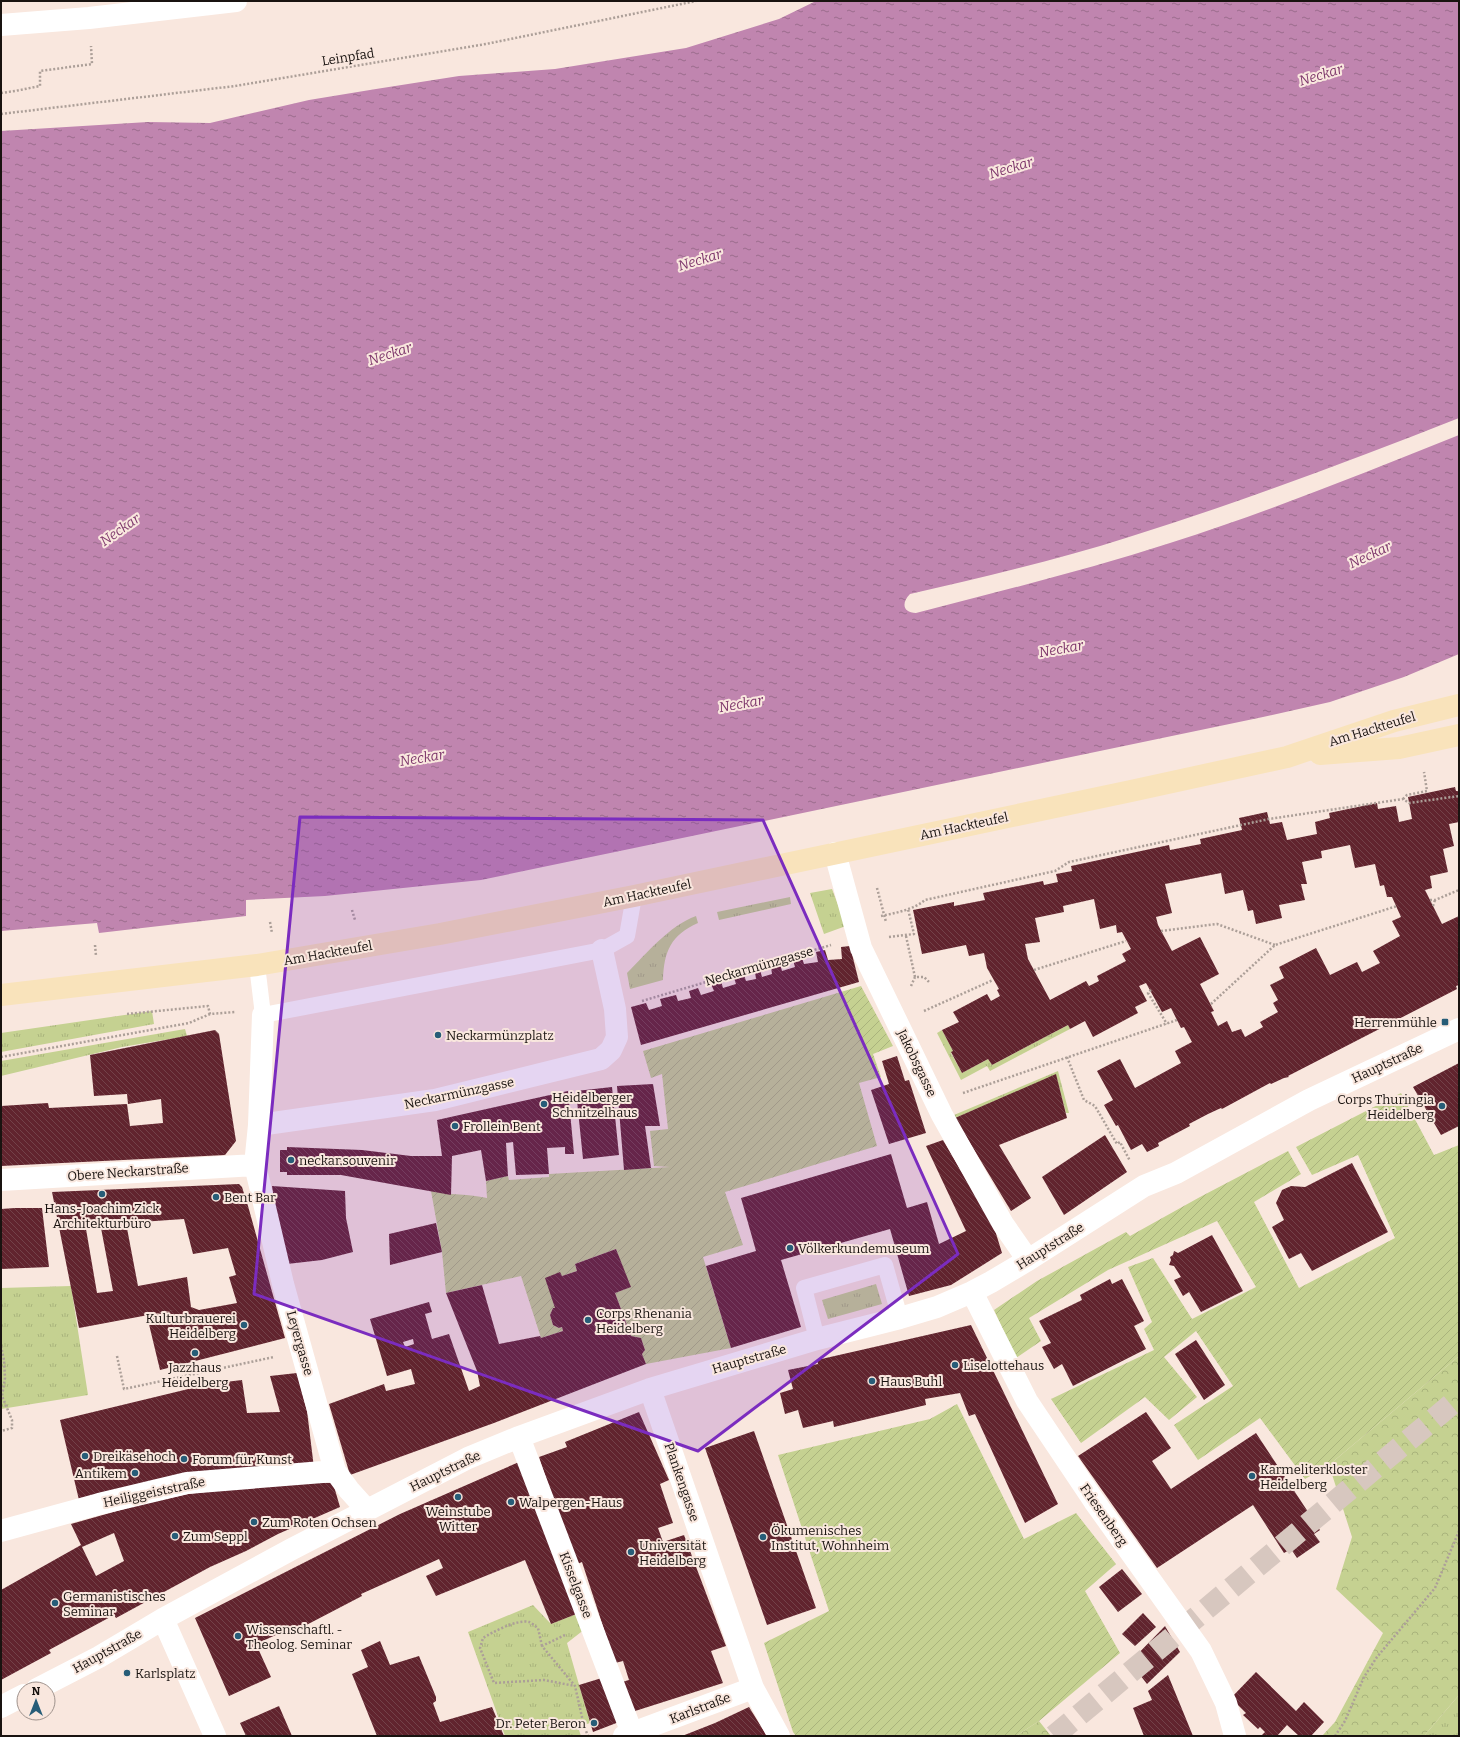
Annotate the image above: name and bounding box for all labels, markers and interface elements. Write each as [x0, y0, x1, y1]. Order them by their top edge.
street label: Leinpfad [321, 45, 376, 69]
water label: Neckar [1297, 60, 1346, 90]
water label: Neckar [987, 153, 1036, 183]
water label: Neckar [676, 245, 725, 275]
water label: Neckar [366, 339, 415, 369]
water label: Neckar [97, 509, 144, 550]
water label: Neckar [1346, 537, 1395, 572]
water label: Neckar [1037, 636, 1086, 661]
water label: Neckar [717, 691, 766, 716]
street label: Am Hackteufel [1327, 709, 1417, 749]
water label: Neckar [398, 746, 447, 770]
street label: Am Hackteufel [919, 809, 1010, 843]
street label: Am Hackteufel [602, 876, 693, 910]
street label: Am Hackteufel [283, 938, 374, 968]
street label: Neckarmünzgasse [703, 943, 815, 989]
place label: Herrenmühle [1354, 1015, 1437, 1030]
marker: Herrenmühle [1440, 1017, 1450, 1027]
street label: Jakobsgasse [894, 1026, 940, 1099]
place label: Neckarmünzplatz [446, 1028, 554, 1043]
marker: Neckarmünzplatz [433, 1030, 443, 1040]
street label: Hauptstraße [1349, 1040, 1425, 1086]
street label: Neckarmünzgasse [403, 1074, 515, 1112]
place label: Heidelberger Schnitzelhaus [552, 1090, 638, 1120]
place label: Corps Thuringia Heidelberg [1337, 1092, 1434, 1122]
marker: Heidelberger Schnitzelhaus [539, 1099, 549, 1109]
marker: Corps Thuringia Heidelberg [1437, 1101, 1447, 1111]
place label: Frollein Bent [463, 1119, 541, 1134]
marker: Frollein Bent [450, 1121, 460, 1131]
place label: neckar.souvenir [299, 1153, 396, 1168]
marker: neckar.souvenir [286, 1155, 296, 1165]
street label: Obere Neckarstraße [67, 1160, 189, 1184]
marker: Hans-Joachim Zick Architekturbüro [97, 1189, 107, 1199]
place label: Bent Bar [224, 1190, 276, 1205]
marker: Bent Bar [211, 1192, 221, 1202]
place label: Hans-Joachim Zick Architekturbüro [44, 1201, 160, 1231]
street label: Hauptstraße [1014, 1219, 1086, 1273]
place label: Völkerkundemuseum [798, 1241, 930, 1256]
marker: Völkerkundemuseum [785, 1243, 795, 1253]
place label: Corps Rhenania Heidelberg [596, 1306, 692, 1336]
street label: Leyergasse [284, 1309, 316, 1377]
place label: Kulturbrauerei Heidelberg [146, 1311, 236, 1341]
marker: Corps Rhenania Heidelberg [583, 1315, 593, 1325]
marker: Kulturbrauerei Heidelberg [239, 1320, 249, 1330]
street label: Hauptstraße [710, 1341, 788, 1377]
marker: Jazzhaus Heidelberg [190, 1348, 200, 1358]
place label: Liselottehaus [963, 1358, 1044, 1373]
place label: Jazzhaus Heidelberg [161, 1360, 229, 1390]
marker: Liselottehaus [950, 1360, 960, 1370]
place label: Haus Buhl [880, 1374, 942, 1389]
marker: Haus Buhl [867, 1376, 877, 1386]
street label: Plankengasse [661, 1441, 703, 1523]
street label: Hauptstraße [407, 1448, 483, 1494]
place label: Dreikäsehoch [93, 1449, 176, 1464]
marker: Dreikäsehoch [80, 1451, 90, 1461]
place label: Forum für Kunst [192, 1452, 292, 1467]
marker: Forum für Kunst [179, 1454, 189, 1464]
place label: Karmeliterkloster Heidelberg [1260, 1462, 1368, 1492]
place label: Antikem [75, 1466, 128, 1481]
marker: Antikem [130, 1468, 140, 1478]
marker: Karmeliterkloster Heidelberg [1247, 1471, 1257, 1481]
street label: Heiliggeiststraße [102, 1474, 206, 1510]
street label: Friesenberg [1077, 1481, 1131, 1549]
marker: Weinstube Witter [453, 1492, 463, 1502]
place label: Walpergen-Haus [519, 1495, 622, 1510]
marker: Walpergen-Haus [506, 1497, 516, 1507]
place label: Weinstube Witter [425, 1504, 491, 1534]
place label: Zum Roten Ochsen [262, 1515, 377, 1530]
marker: Zum Roten Ochsen [249, 1517, 259, 1527]
place label: Ökumenisches Institut, Wohnheim [771, 1523, 890, 1553]
place label: Zum Seppl [183, 1529, 248, 1544]
marker: Zum Seppl [170, 1531, 180, 1541]
marker: Ökumenisches Institut, Wohnheim [758, 1532, 768, 1542]
place label: Universität Heidelberg [639, 1538, 707, 1568]
marker: Universität Heidelberg [626, 1547, 636, 1557]
street label: Kisselgasse [556, 1550, 596, 1620]
place label: Germanistisches Seminar [63, 1589, 166, 1619]
marker: Germanistisches Seminar [50, 1598, 60, 1608]
place label: Wissenschaftl. - Theolog. Seminar [246, 1622, 352, 1652]
street label: Hauptstraße [70, 1626, 144, 1676]
marker: Wissenschaftl. - Theolog. Seminar [233, 1631, 243, 1641]
place label: Karlsplatz [135, 1666, 196, 1681]
marker: Karlsplatz [122, 1668, 132, 1678]
north arrow [16, 1681, 56, 1721]
text: N [32, 1685, 41, 1698]
street label: Karlstraße [668, 1690, 732, 1726]
place label: Dr. Peter Beron [496, 1716, 587, 1731]
marker: Dr. Peter Beron [589, 1718, 599, 1728]

